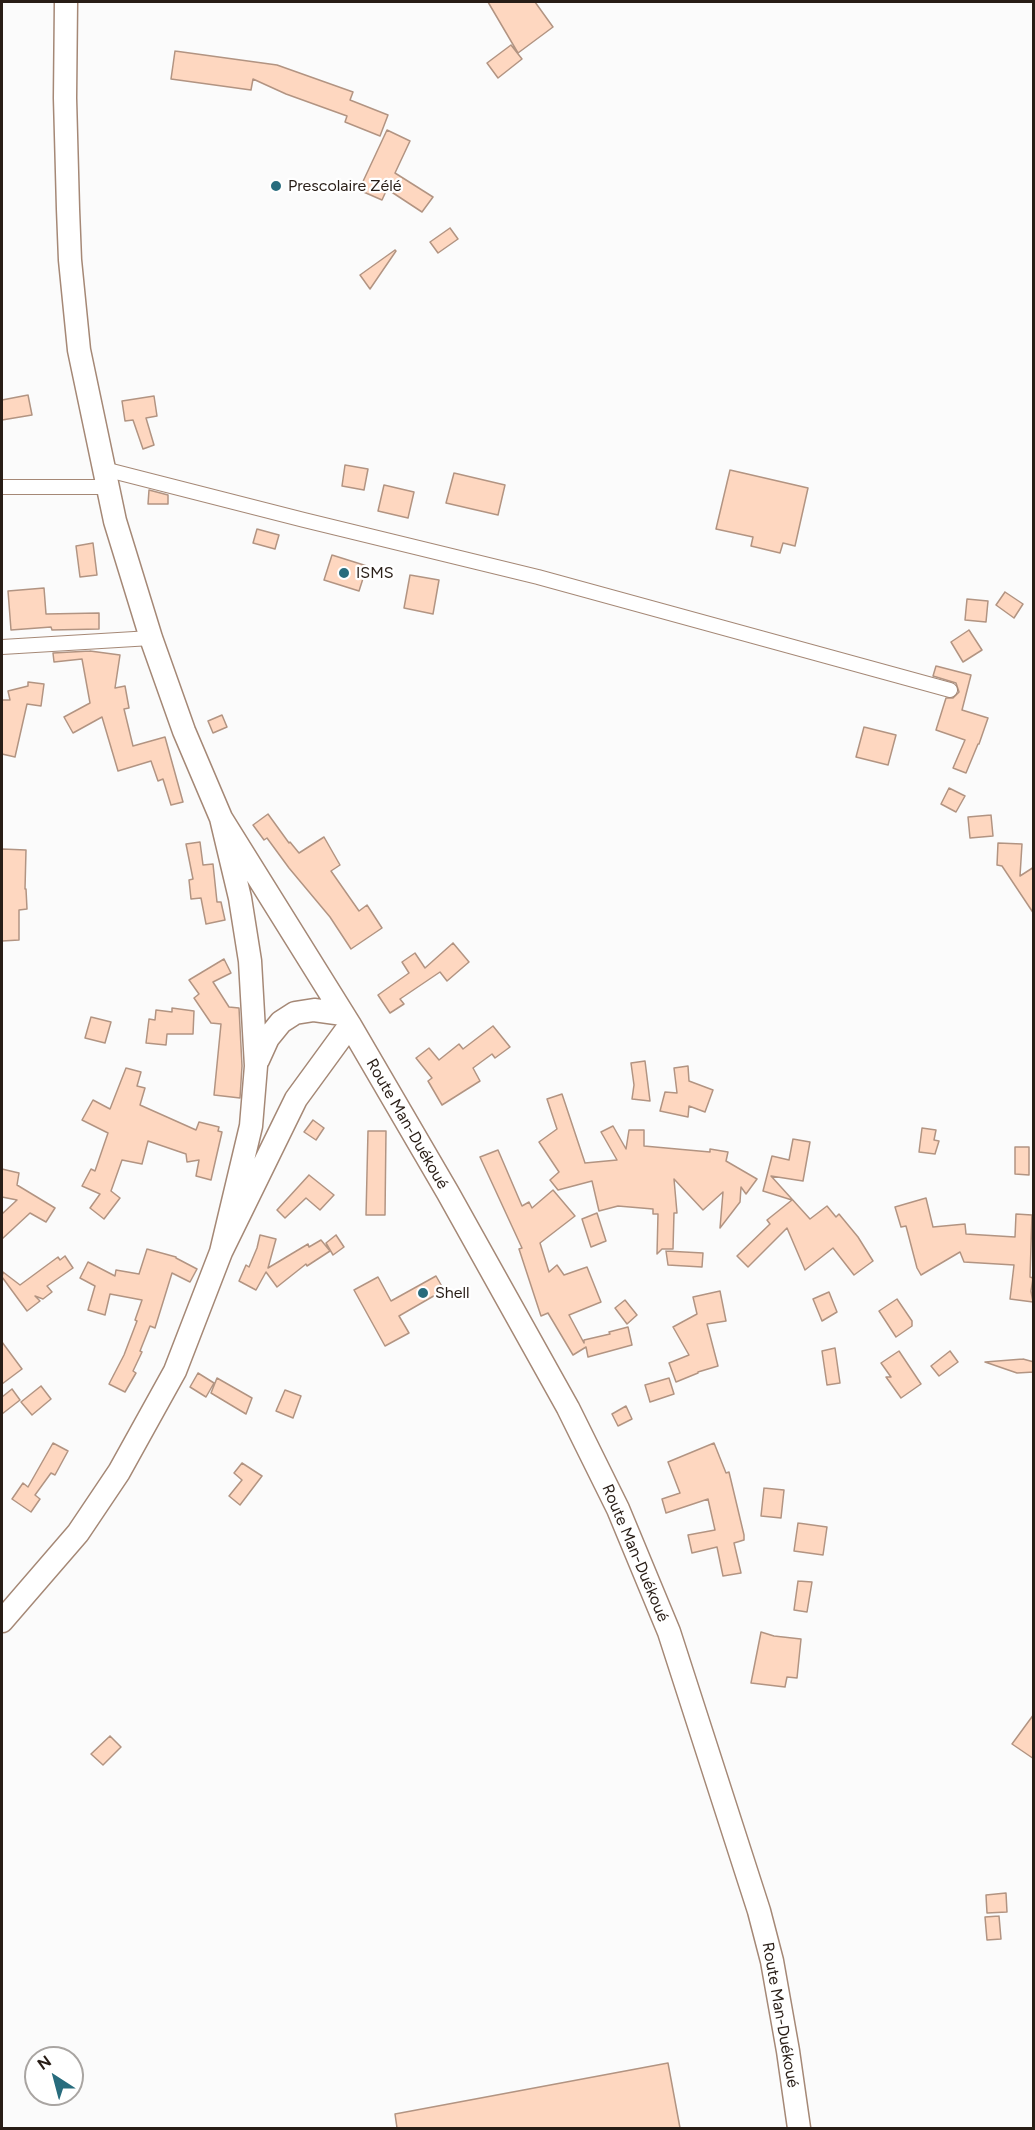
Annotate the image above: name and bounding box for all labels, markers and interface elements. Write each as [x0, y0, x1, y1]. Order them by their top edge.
place label: Prescolaire Zélé [288, 176, 402, 196]
marker: Prescolaire Zélé [269, 179, 283, 193]
place label: ISMS [356, 563, 394, 583]
marker: ISMS [337, 566, 351, 580]
street label: Route Man-Duékoué [362, 1055, 452, 1193]
place label: Shell [435, 1283, 470, 1303]
marker: Shell [416, 1286, 430, 1300]
street label: Route Man-Duékoué [597, 1481, 673, 1625]
street label: Route Man-Duékoué [758, 1941, 802, 2089]
north arrow [24, 2046, 84, 2106]
text: N [34, 2051, 55, 2074]

